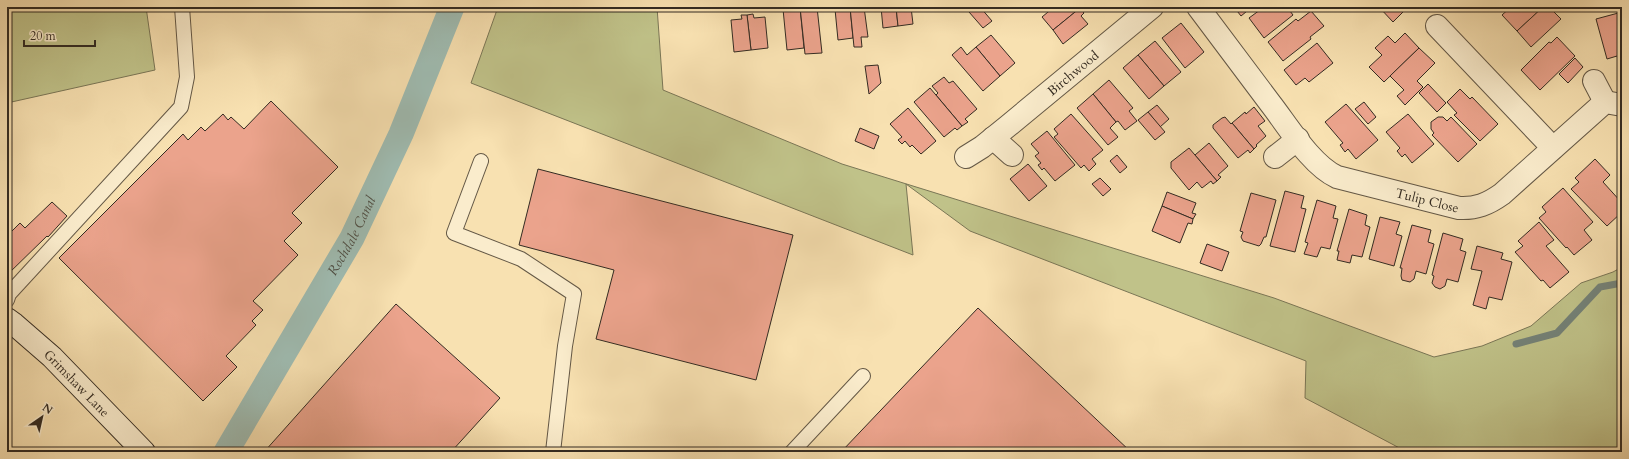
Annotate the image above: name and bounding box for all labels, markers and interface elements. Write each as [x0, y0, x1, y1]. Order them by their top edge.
scale bar [24, 22, 95, 48]
text: 20 m [30, 28, 57, 44]
street label: Birchwood [1044, 47, 1103, 100]
street label: Tulip Close [1394, 184, 1461, 218]
water label: Rochdale Canal [323, 192, 381, 279]
street label: Grimshaw Lane [40, 346, 113, 421]
north arrow [22, 397, 62, 437]
text: N [39, 400, 56, 418]

